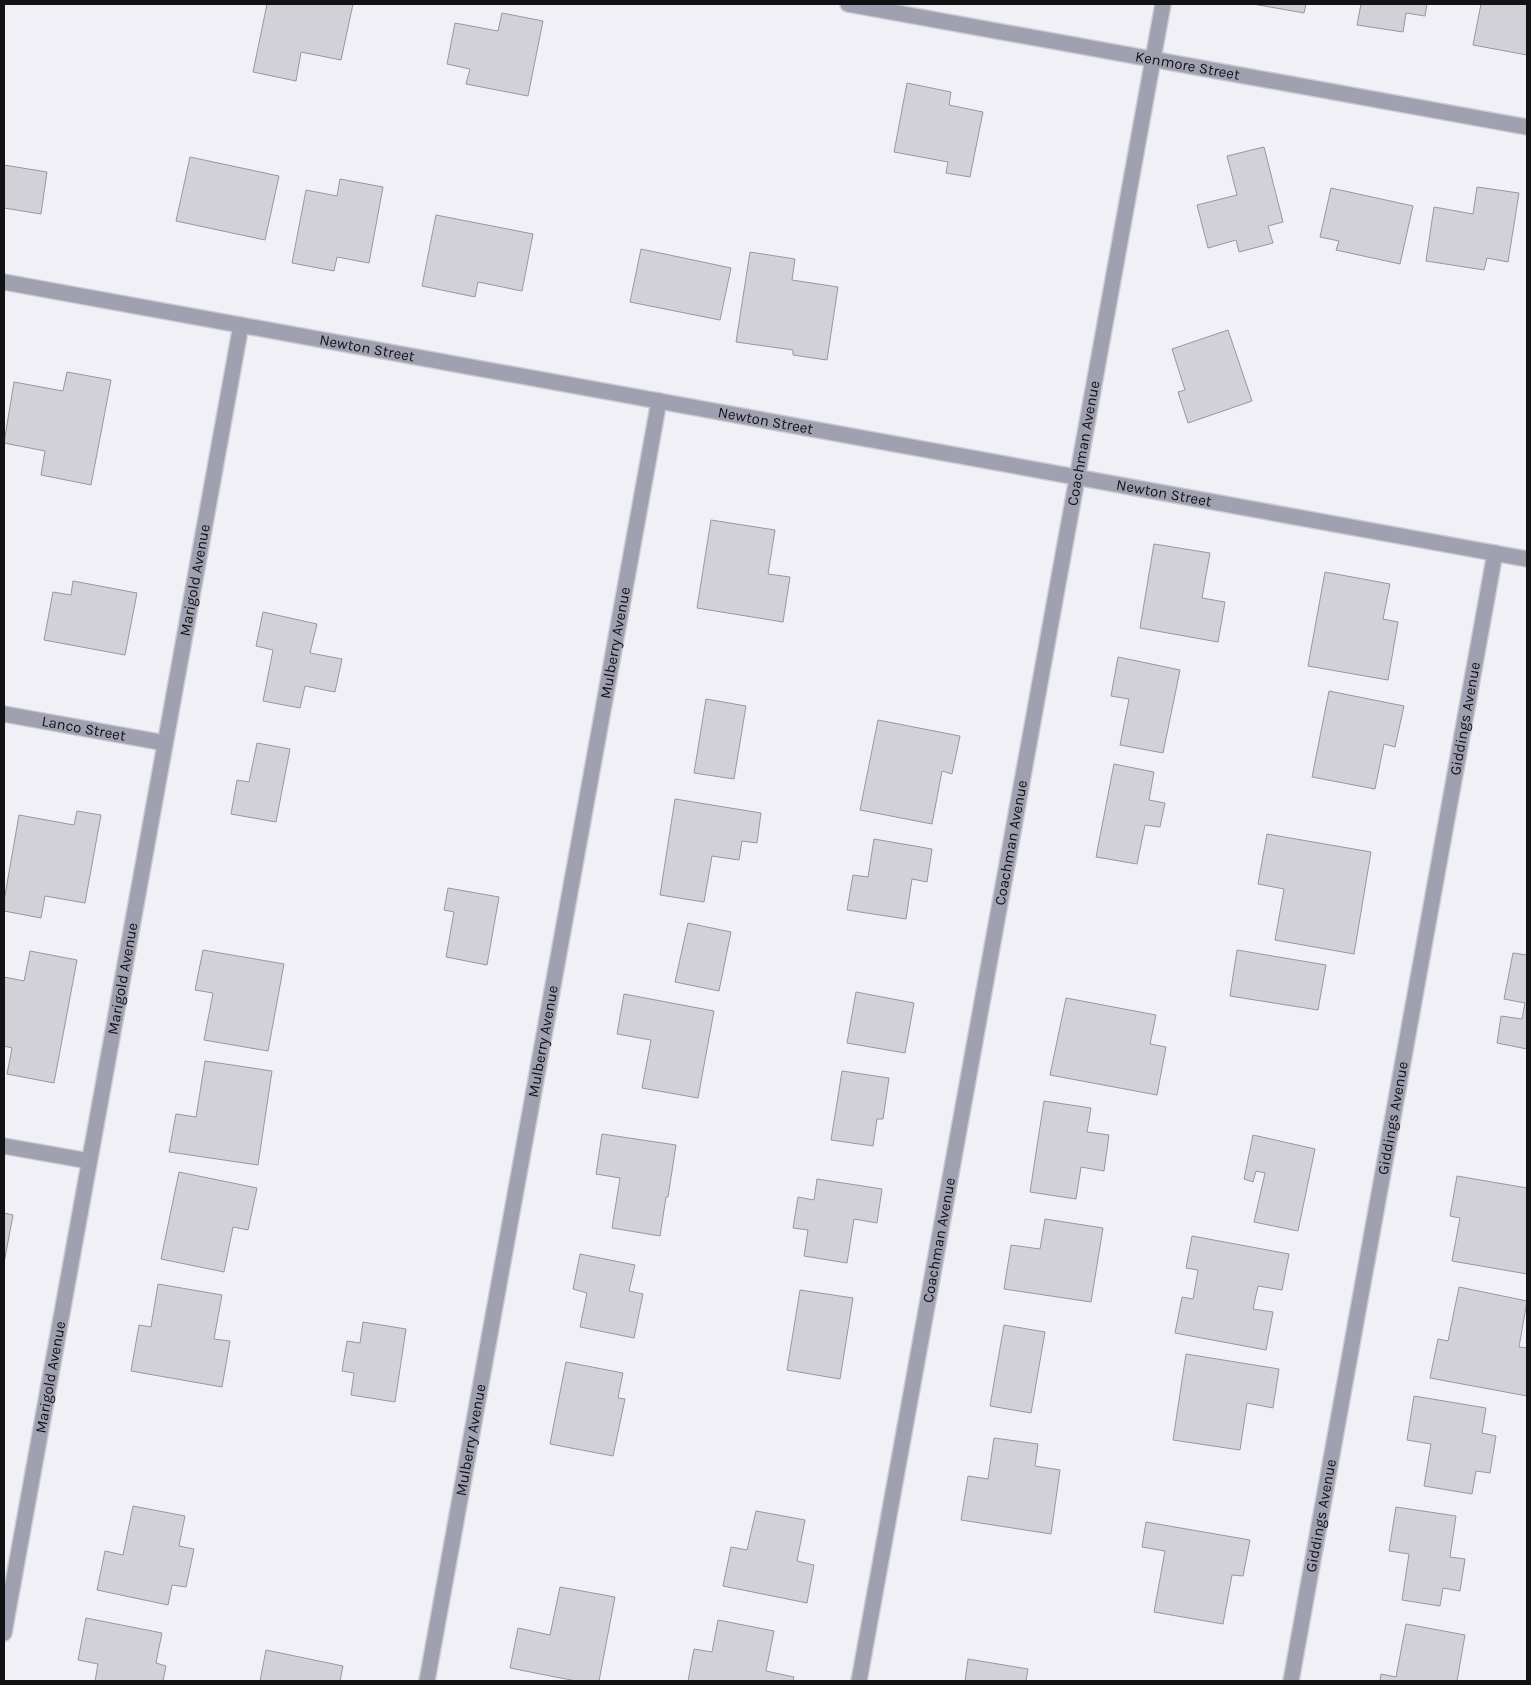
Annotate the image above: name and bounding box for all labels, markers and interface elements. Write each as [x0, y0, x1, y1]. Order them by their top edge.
street label: Kenmore Street [1134, 47, 1242, 84]
street label: Newton Street [318, 331, 416, 366]
street label: Coachman Avenue [1063, 379, 1104, 507]
street label: Newton Street [716, 403, 815, 438]
street label: Newton Street [1115, 475, 1213, 511]
street label: Marigold Avenue [176, 523, 214, 638]
street label: Mulberry Avenue [596, 585, 634, 700]
street label: Giddings Avenue [1446, 661, 1484, 777]
street label: Lanco Street [40, 712, 128, 745]
street label: Coachman Avenue [991, 779, 1031, 907]
street label: Marigold Avenue [104, 921, 142, 1036]
street label: Mulberry Avenue [524, 984, 562, 1099]
street label: Giddings Avenue [1374, 1060, 1412, 1176]
street label: Coachman Avenue [919, 1176, 959, 1304]
street label: Marigold Avenue [31, 1320, 69, 1435]
street label: Mulberry Avenue [452, 1383, 490, 1497]
street label: Giddings Avenue [1302, 1458, 1340, 1574]

